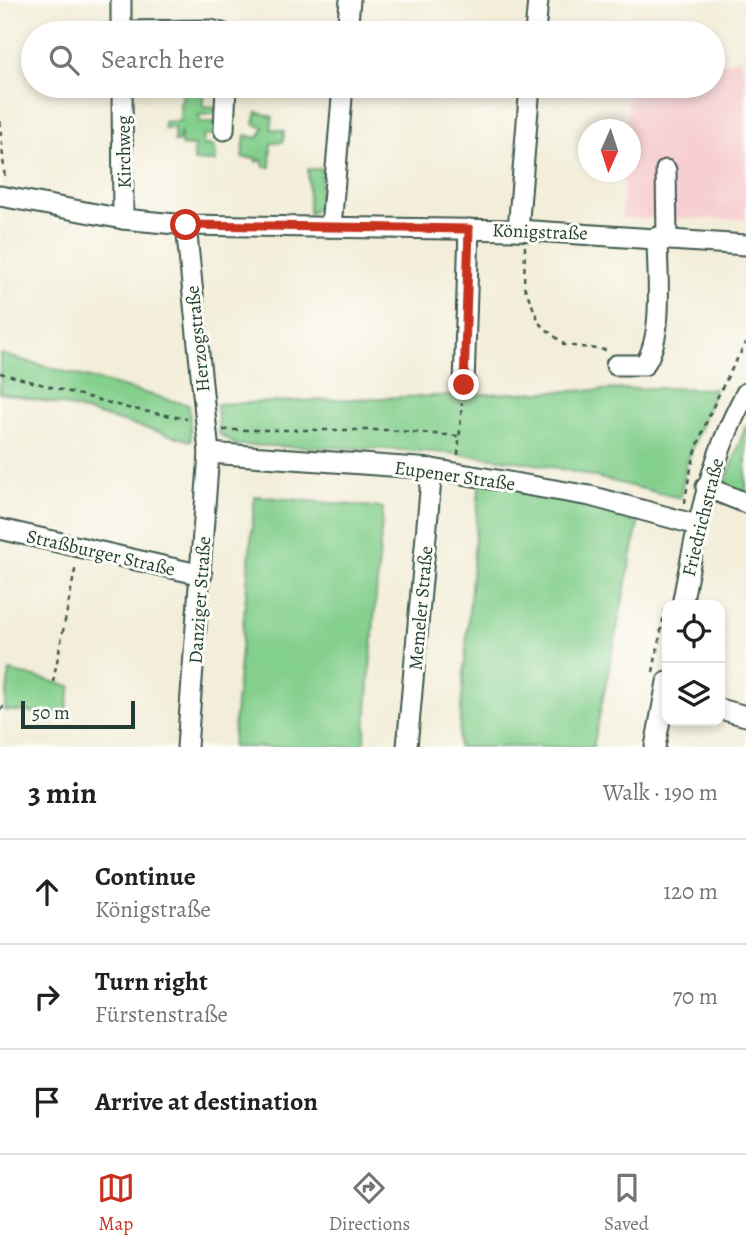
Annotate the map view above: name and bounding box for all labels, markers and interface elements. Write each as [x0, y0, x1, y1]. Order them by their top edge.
search box [21, 21, 725, 98]
icon: search [45, 41, 83, 79]
text: Search here [101, 42, 225, 77]
street label: Kirchweg [110, 115, 138, 189]
north arrow [578, 119, 641, 182]
route start [170, 209, 201, 240]
street label: Königstraße [492, 217, 588, 247]
street label: Herzogstraße [179, 284, 217, 393]
route end [448, 369, 479, 400]
street label: Eupener Straße [393, 455, 517, 497]
street label: Friedrichstraße [676, 455, 730, 579]
street label: Straßburger Straße [24, 523, 178, 583]
street label: Danziger Straße [183, 535, 217, 665]
street label: Memeler Straße [403, 545, 439, 671]
map controls [662, 600, 725, 726]
button: locate [662, 600, 725, 663]
button: layers [662, 663, 725, 726]
scale bar [21, 698, 135, 730]
text: 50 m [32, 700, 70, 726]
text: 3 min [28, 773, 97, 813]
text: Walk · 190 m [603, 777, 718, 808]
text: Continue [95, 859, 196, 894]
icon: ahead [28, 873, 66, 911]
text: 120 m [663, 876, 718, 907]
text: Königstraße [95, 894, 211, 925]
text: Turn right [95, 964, 208, 999]
icon: right [28, 978, 66, 1016]
text: 70 m [672, 981, 718, 1012]
text: Fürstenstraße [95, 999, 228, 1030]
icon: arrive [28, 1083, 66, 1121]
text: Arrive at destination [95, 1084, 318, 1119]
tab: Map [97, 1169, 135, 1237]
tab: Directions [329, 1169, 410, 1237]
tab: Saved [604, 1169, 649, 1237]

